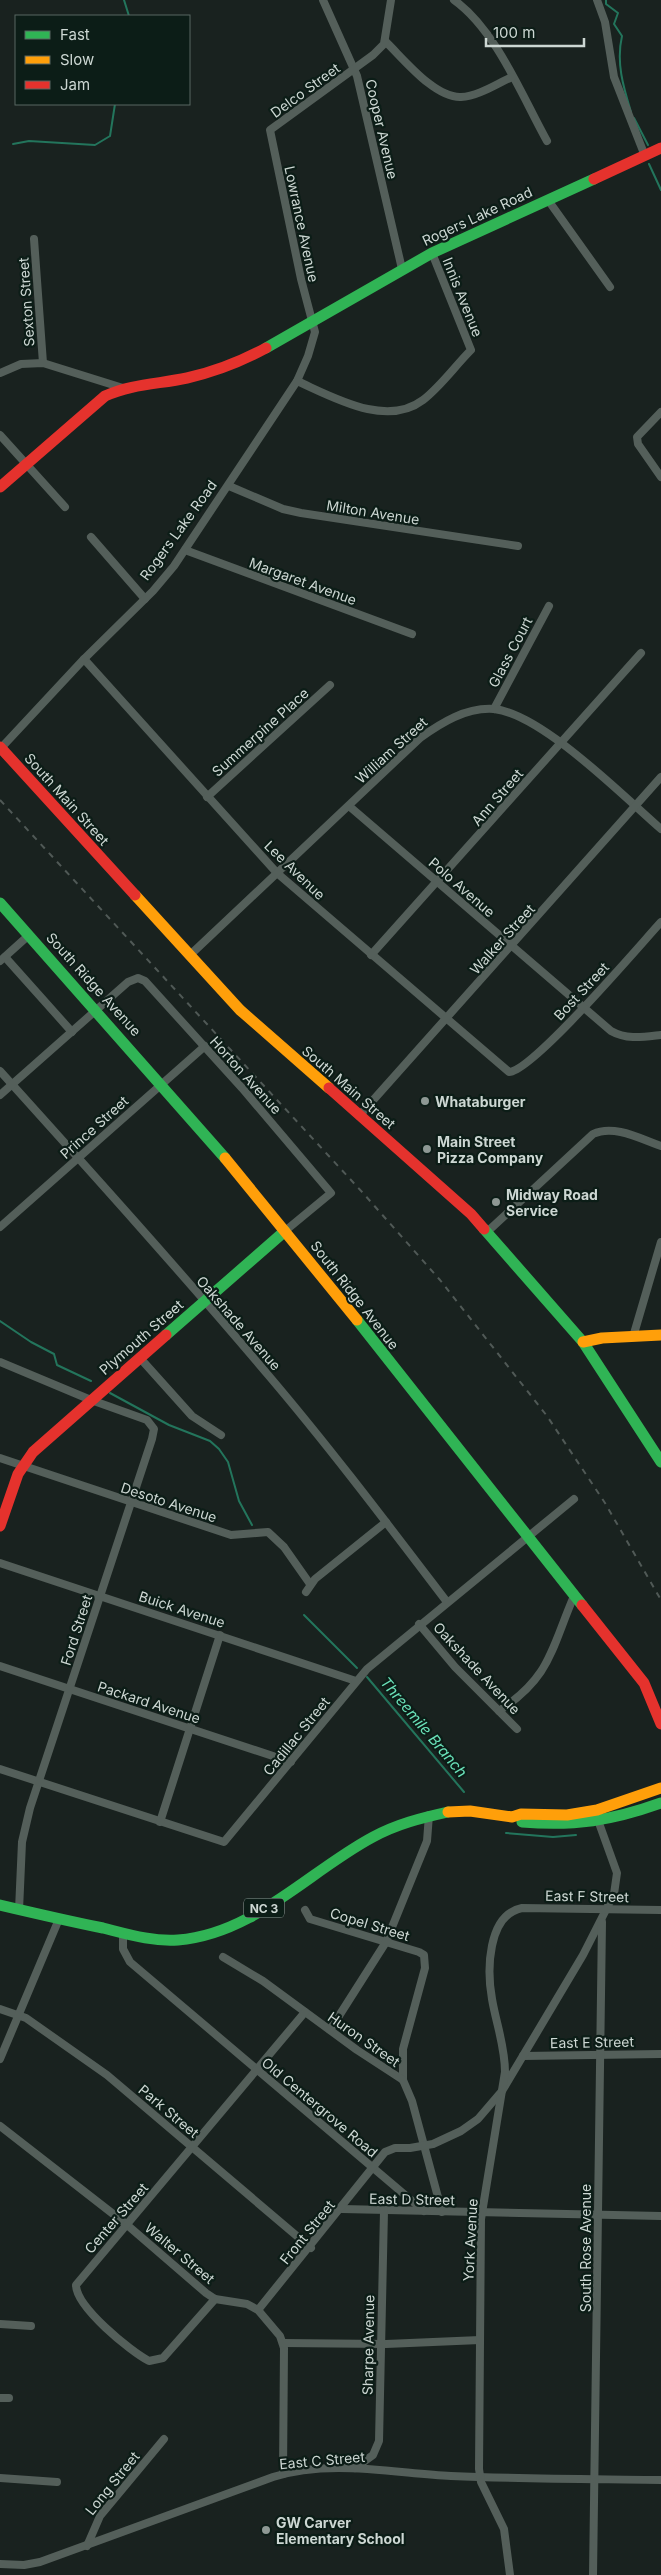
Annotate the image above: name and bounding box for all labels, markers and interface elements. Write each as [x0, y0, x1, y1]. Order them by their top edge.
legend [15, 15, 190, 105]
scale bar [486, 15, 584, 47]
text: 100 m [493, 23, 535, 42]
text: Fast [60, 25, 90, 44]
text: Slow [60, 50, 94, 69]
street label: Delco Street [267, 59, 343, 121]
text: Jam [60, 75, 90, 94]
street label: Cooper Avenue [362, 77, 402, 181]
street label: Lowrance Avenue [281, 164, 323, 284]
street label: Rogers Lake Road [419, 183, 535, 249]
street label: Innis Avenue [439, 255, 487, 339]
street label: Sexton Street [14, 256, 38, 347]
street label: Rogers Lake Road [136, 477, 220, 583]
street label: Milton Avenue [325, 496, 421, 528]
street label: Margaret Avenue [247, 554, 359, 608]
street label: Glass Court [484, 613, 536, 690]
street label: Summerpine Place [208, 684, 312, 780]
street label: William Street [352, 713, 431, 787]
street label: South Main Street [21, 749, 113, 849]
street label: Ann Street [468, 765, 527, 829]
street label: Lee Avenue [261, 837, 329, 903]
street label: Polo Avenue [425, 854, 499, 920]
street label: Walker Street [466, 900, 538, 978]
street label: South Ridge Avenue [43, 929, 145, 1039]
street label: Bost Street [550, 958, 612, 1023]
street label: Horton Avenue [207, 1033, 285, 1117]
street label: South Main Street [299, 1042, 399, 1132]
street label: Prince Street [56, 1092, 132, 1162]
place label: Whataburger [435, 1093, 526, 1110]
marker: Whataburger [419, 1095, 431, 1107]
place label: Main Street Pizza Company [437, 1133, 544, 1166]
marker: Main Street Pizza Company [421, 1143, 433, 1155]
place label: Midway Road Service [506, 1186, 598, 1219]
marker: Midway Road Service [490, 1196, 502, 1208]
street label: South Ridge Avenue [307, 1237, 403, 1353]
street label: Oakshade Avenue [193, 1272, 285, 1374]
street label: Plymouth Street [96, 1296, 187, 1378]
street label: Desoto Avenue [119, 1478, 219, 1526]
street label: Buick Avenue [137, 1587, 227, 1631]
street label: Ford Street [57, 1592, 96, 1667]
street label: Oakshade Avenue [430, 1618, 524, 1718]
water label: Threemile Branch [376, 1673, 472, 1781]
street label: Packard Avenue [95, 1677, 203, 1727]
street label: Cadillac Street [259, 1693, 333, 1779]
street label: East F Street [545, 1887, 630, 1905]
road number: NC 3 [244, 1899, 284, 1918]
street label: Copel Street [328, 1904, 412, 1944]
street label: Huron Street [325, 2008, 404, 2070]
street label: East E Street [550, 2033, 635, 2051]
street label: Old Centergrove Road [259, 2054, 381, 2160]
street label: Park Street [135, 2081, 203, 2141]
street label: Center Street [81, 2179, 152, 2257]
street label: South Rose Avenue [577, 2184, 594, 2312]
street label: East D Street [369, 2190, 455, 2208]
street label: Front Street [276, 2196, 338, 2268]
street label: York Avenue [459, 2198, 481, 2282]
street label: Walter Street [142, 2219, 219, 2287]
street label: Sharpe Avenue [359, 2295, 377, 2395]
street label: Long Street [81, 2448, 143, 2518]
street label: East C Street [278, 2448, 366, 2472]
place label: GW Carver Elementary School [276, 2514, 405, 2547]
marker: GW Carver Elementary School [260, 2524, 272, 2536]

